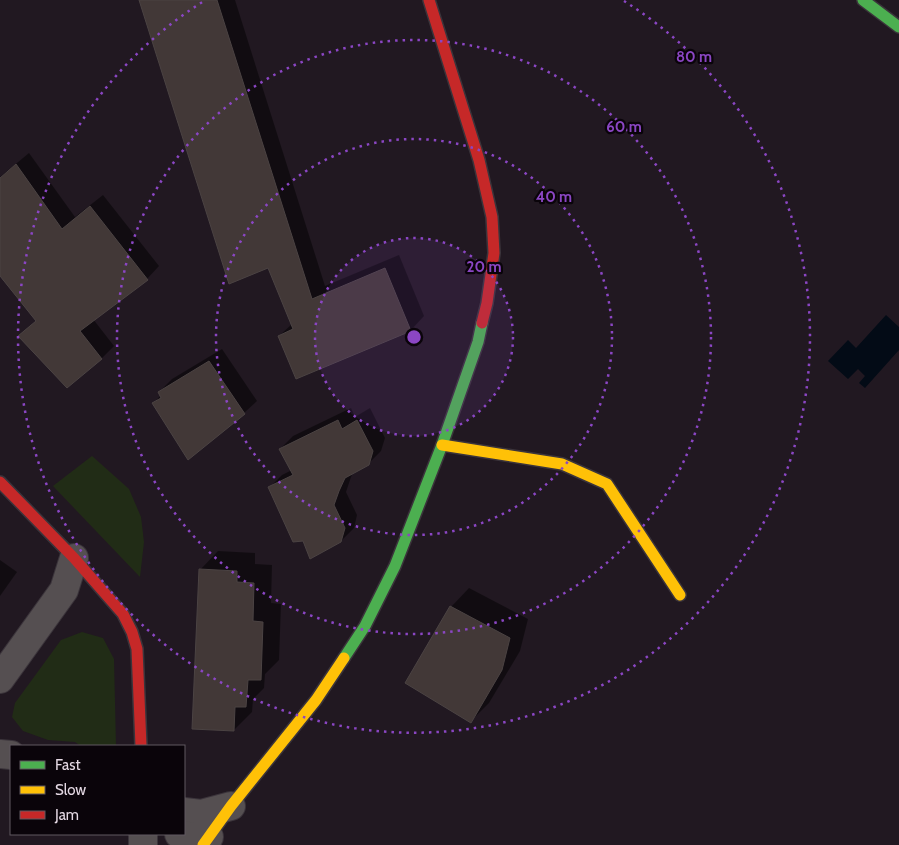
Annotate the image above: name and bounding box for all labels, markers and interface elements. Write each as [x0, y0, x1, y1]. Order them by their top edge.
text: 80 m [676, 48, 712, 66]
text: 60 m [606, 118, 642, 136]
text: 40 m [536, 188, 572, 206]
text: 20 m [467, 258, 501, 276]
centre of rings [405, 328, 423, 346]
legend [10, 745, 185, 835]
text: Fast [55, 756, 80, 774]
text: Slow [55, 781, 86, 799]
text: Jam [54, 806, 79, 824]

